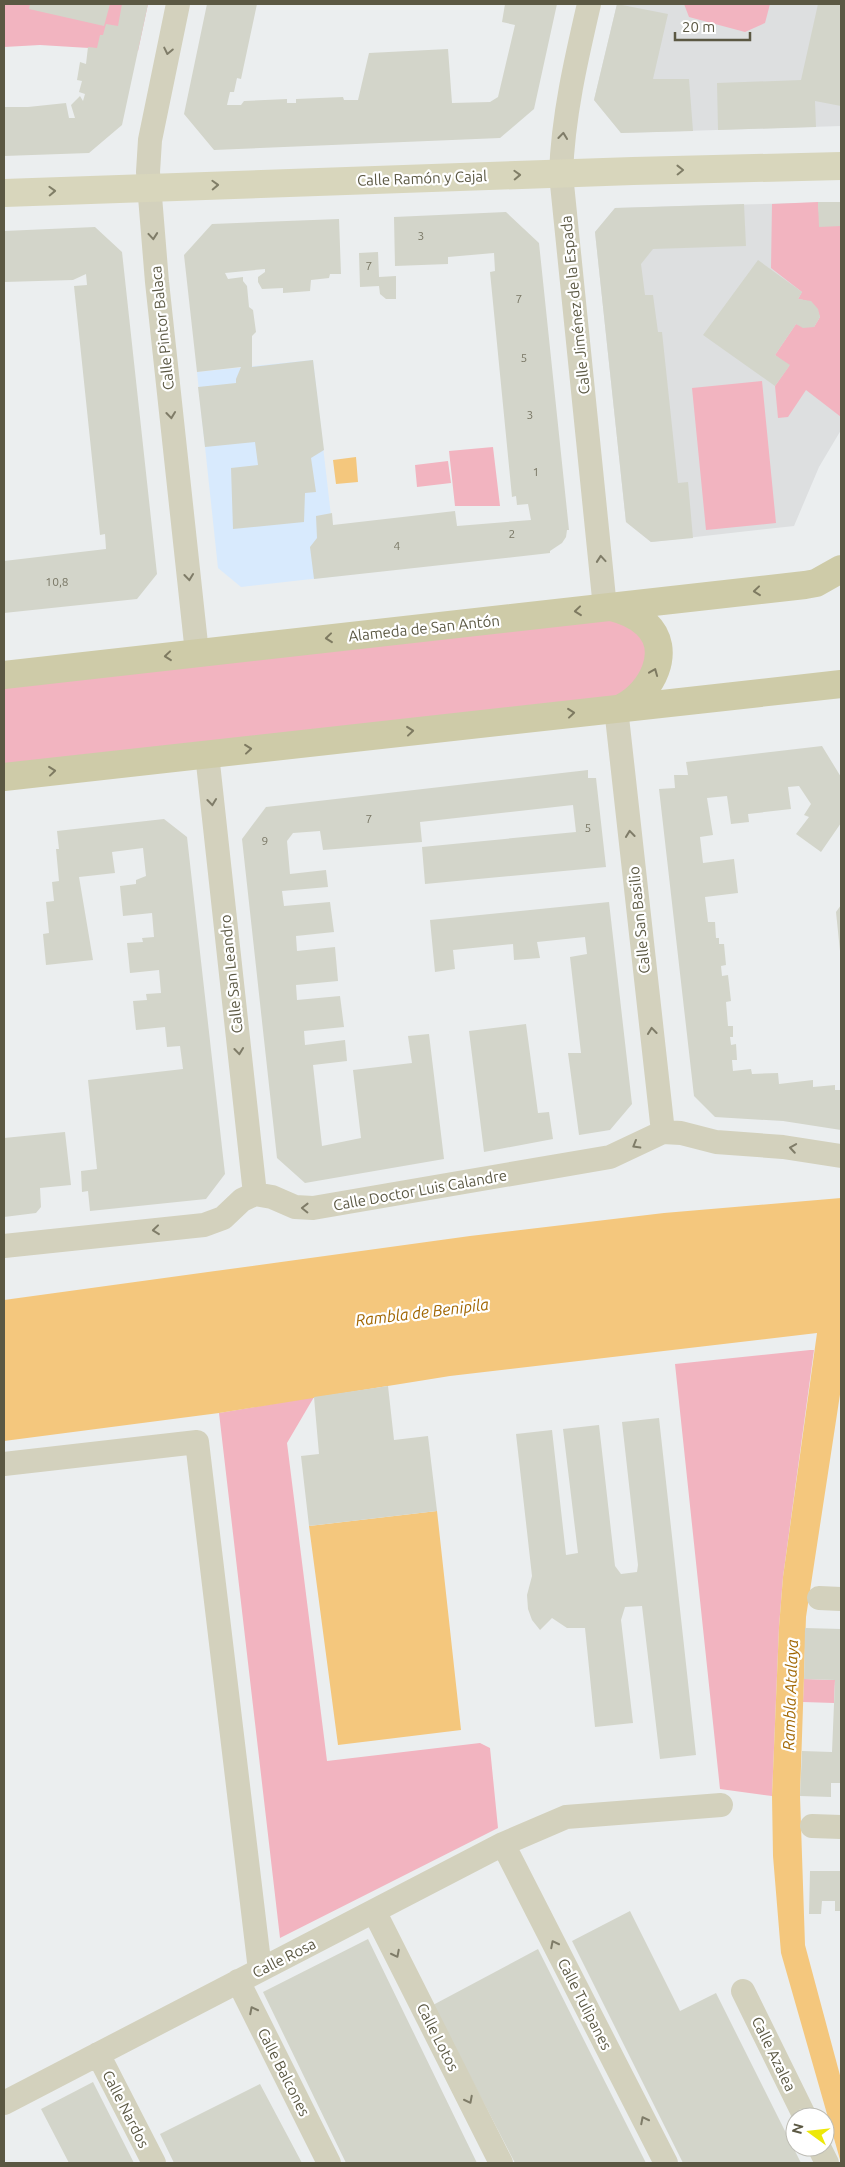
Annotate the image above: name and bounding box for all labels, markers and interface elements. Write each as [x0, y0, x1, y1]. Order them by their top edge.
scale bar [675, 10, 750, 42]
text: 20 m [682, 18, 715, 35]
one-way arrow [164, 47, 174, 56]
one-way arrow [557, 132, 568, 140]
one-way arrow [676, 165, 684, 175]
street label: Calle Ramón y Cajal [357, 167, 487, 189]
one-way arrow [513, 170, 521, 181]
one-way arrow [211, 180, 219, 191]
one-way arrow [49, 186, 57, 196]
street label: Calle Jiménez de la Espada [557, 215, 593, 395]
house number: 3 [418, 229, 424, 242]
one-way arrow [148, 232, 159, 240]
house number: 7 [366, 259, 372, 272]
street label: Calle Pintor Balaca [147, 265, 177, 391]
house number: 7 [516, 292, 522, 305]
house number: 5 [521, 351, 527, 364]
house number: 3 [527, 408, 533, 421]
one-way arrow [165, 411, 176, 419]
house number: 1 [533, 465, 539, 478]
house number: 2 [509, 527, 515, 540]
house number: 4 [394, 539, 401, 552]
one-way arrow [596, 555, 607, 563]
one-way arrow [183, 573, 194, 581]
house number: 10,8 [45, 575, 69, 588]
one-way arrow [752, 585, 760, 596]
one-way arrow [574, 605, 582, 616]
street label: Alameda de San Antón [347, 612, 501, 644]
one-way arrow [325, 632, 333, 643]
one-way arrow [164, 650, 172, 661]
one-way arrow [648, 668, 659, 677]
one-way arrow [568, 708, 576, 719]
one-way arrow [406, 726, 414, 737]
one-way arrow [245, 744, 253, 755]
one-way arrow [49, 766, 57, 777]
one-way arrow [206, 799, 217, 807]
house number: 7 [366, 812, 372, 825]
house number: 5 [585, 821, 591, 834]
one-way arrow [625, 830, 636, 838]
house number: 9 [262, 834, 268, 847]
street label: Calle San Basilio [625, 865, 653, 975]
street label: Calle San Leandro [216, 914, 246, 1034]
one-way arrow [647, 1026, 658, 1034]
one-way arrow [233, 1047, 244, 1055]
one-way arrow [632, 1139, 641, 1149]
one-way arrow [789, 1144, 797, 1154]
street label: Calle Doctor Luis Calandre [332, 1166, 508, 1214]
one-way arrow [301, 1202, 309, 1213]
one-way arrow [152, 1224, 160, 1235]
water label: Rambla de Benipila [354, 1295, 490, 1329]
water label: Rambla Atalaya [779, 1639, 801, 1751]
street label: Calle Rosa [249, 1935, 319, 1981]
one-way arrow [550, 1940, 560, 1949]
one-way arrow [390, 1949, 400, 1958]
street label: Calle Tulipanes [555, 1955, 615, 2053]
street label: Calle Lotos [414, 2000, 462, 2074]
one-way arrow [249, 2006, 259, 2015]
street label: Calle Azalea [749, 2014, 799, 2094]
street label: Calle Balcones [254, 2025, 314, 2119]
street label: Calle Nardos [99, 2067, 153, 2151]
one-way arrow [463, 2094, 473, 2103]
north arrow [785, 2107, 835, 2157]
one-way arrow [640, 2116, 650, 2125]
text: N [788, 2122, 807, 2136]

